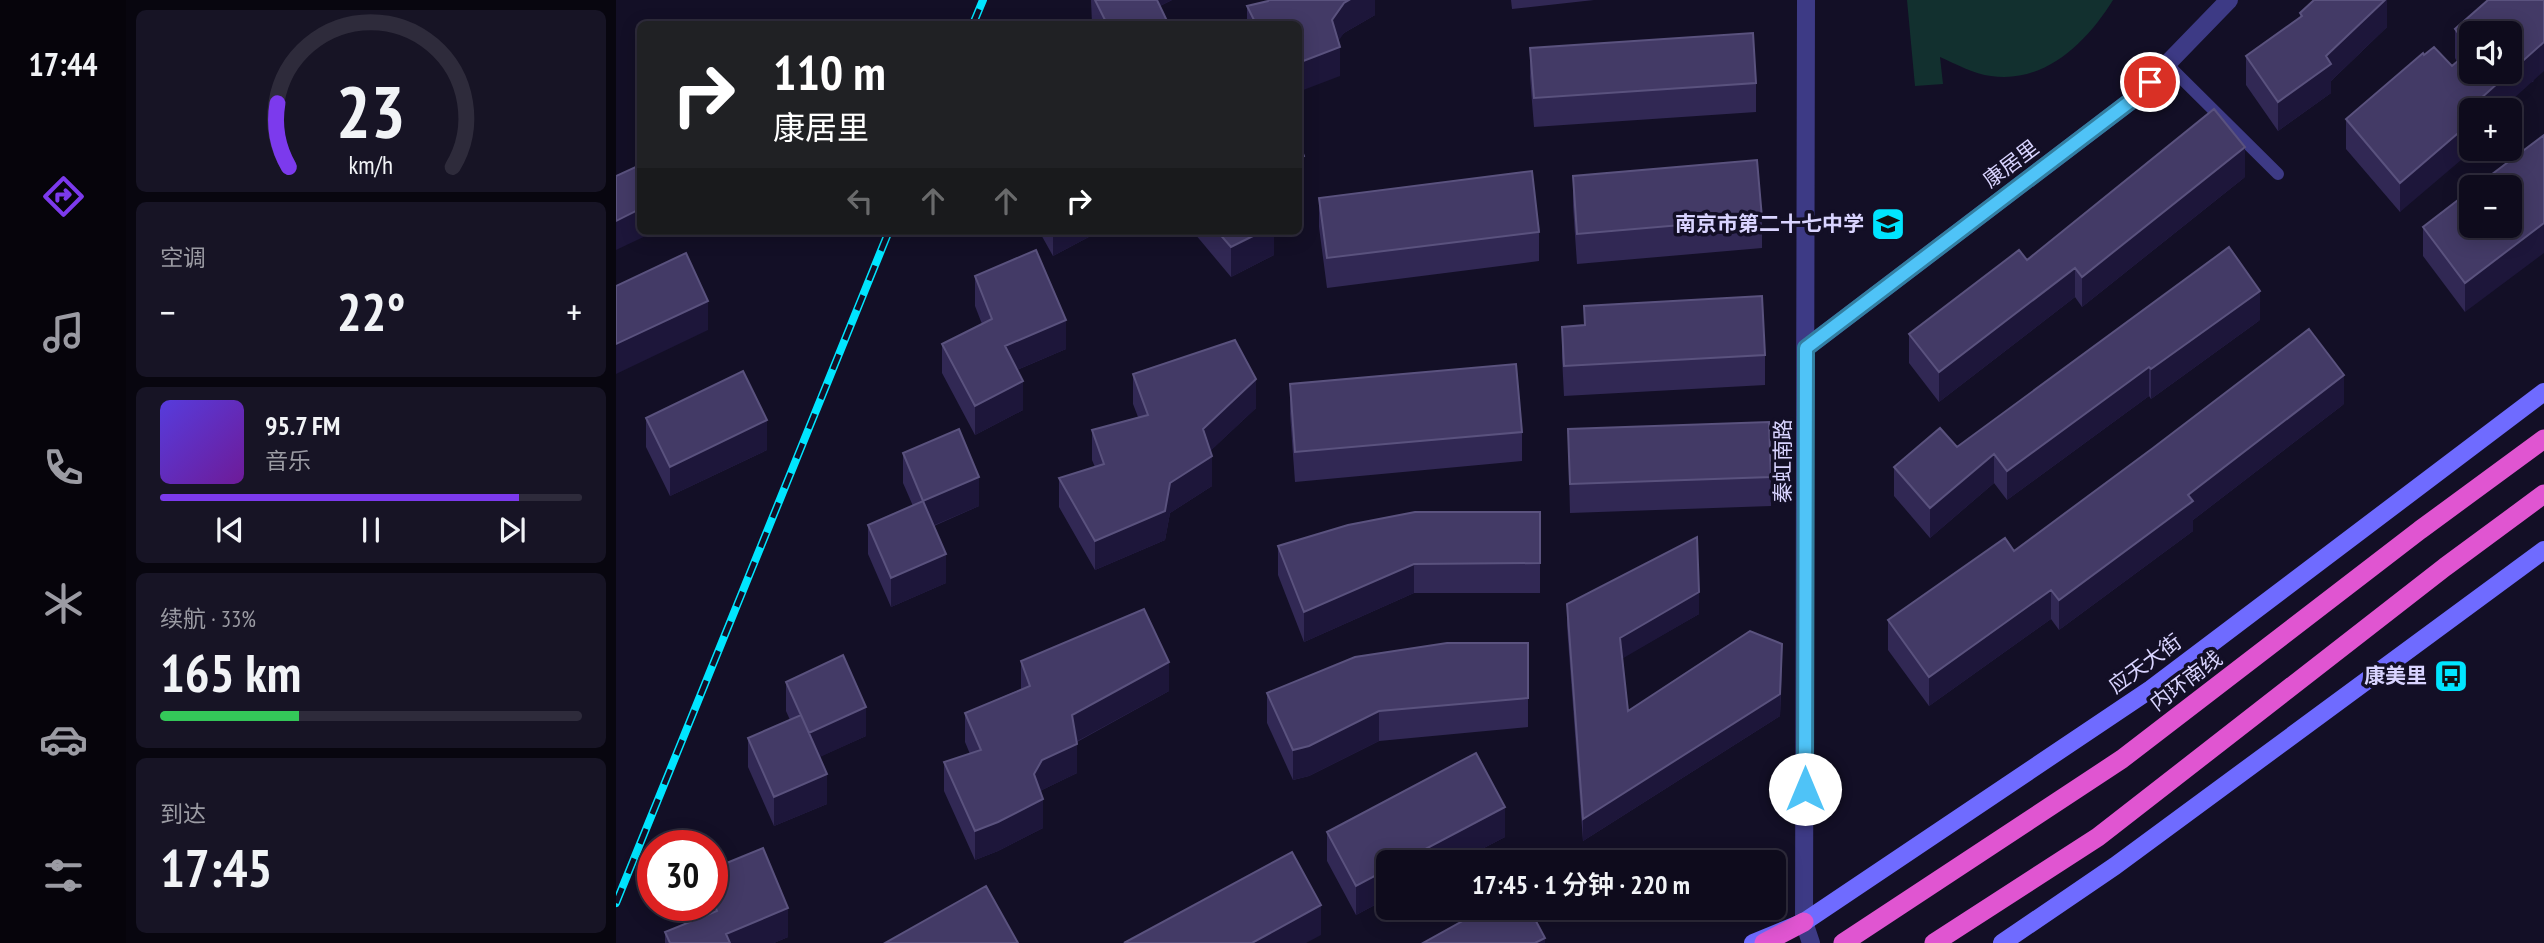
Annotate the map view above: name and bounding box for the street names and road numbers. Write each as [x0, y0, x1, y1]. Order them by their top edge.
street label: 康居里 [1977, 134, 2044, 193]
street label: 秦虹南路 [1769, 419, 1796, 503]
street label: 应天大街 [2103, 628, 2187, 699]
street label: 内环南线 [2144, 645, 2227, 717]

